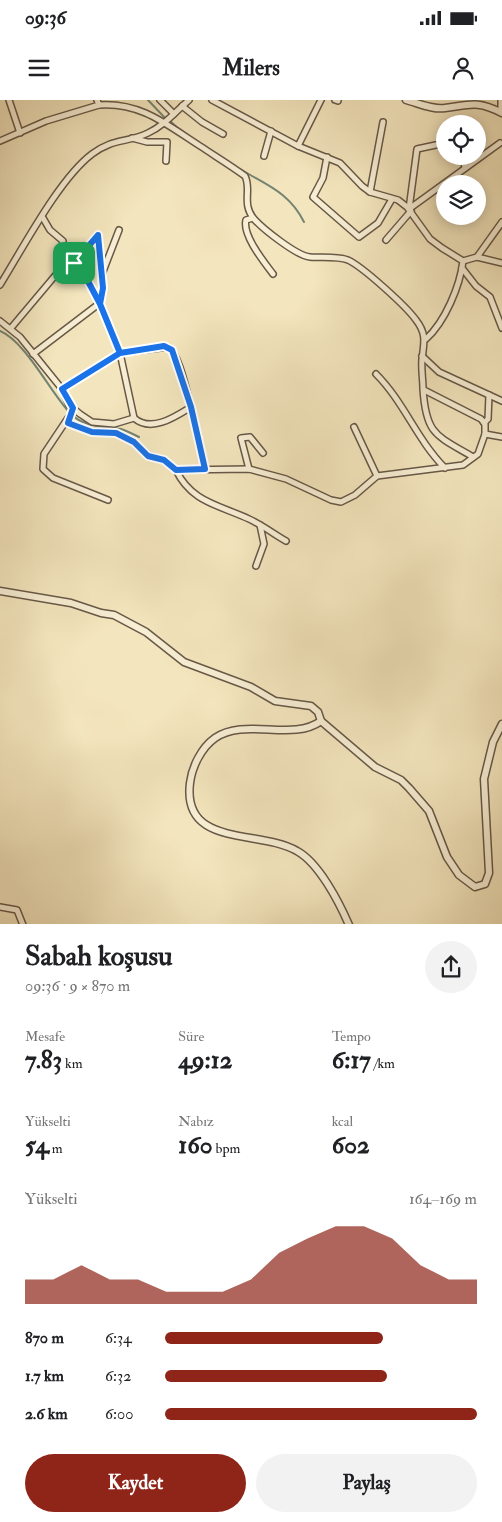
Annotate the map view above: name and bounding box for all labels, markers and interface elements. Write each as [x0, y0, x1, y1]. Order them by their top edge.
text: 09:36 [25, 6, 66, 30]
icon: menu [25, 54, 53, 82]
text: Milers [222, 54, 280, 82]
icon: person [449, 54, 477, 82]
map controls [436, 115, 486, 225]
button: locate [436, 115, 486, 165]
button: layers [436, 175, 486, 225]
pin [53, 242, 95, 284]
icon: arrive [60, 249, 88, 277]
text: Sabah koşusu [25, 939, 172, 974]
button: share [425, 941, 477, 993]
text: 09:36 · 9 × 870 m [25, 976, 130, 996]
text: Mesafe [25, 1028, 65, 1045]
text: Süre [178, 1028, 204, 1045]
text: Tempo [332, 1028, 371, 1045]
text: 7.83 [25, 1045, 62, 1076]
text: 49:12 [178, 1045, 232, 1076]
text: 6:17 [332, 1045, 371, 1076]
text: km [62, 1055, 83, 1072]
text: /km [371, 1055, 395, 1072]
text: Yükselti [25, 1113, 71, 1130]
text: Nabız [178, 1113, 214, 1130]
text: kcal [332, 1113, 353, 1130]
text: 54 [25, 1130, 49, 1161]
text: 160 [178, 1130, 213, 1161]
text: 602 [332, 1130, 370, 1161]
text: m [49, 1140, 63, 1157]
text: bpm [213, 1140, 240, 1157]
text: Yükselti [25, 1189, 77, 1209]
text: 164–169 m [409, 1189, 477, 1209]
text: 870 m [25, 1328, 64, 1348]
text: 6:34 [105, 1328, 132, 1348]
text: 1.7 km [25, 1366, 64, 1386]
text: 6:32 [105, 1366, 131, 1386]
text: 2.6 km [25, 1404, 68, 1424]
text: 6:00 [105, 1404, 133, 1424]
button: Kaydet [25, 1454, 246, 1512]
button: Paylaş [256, 1454, 477, 1512]

